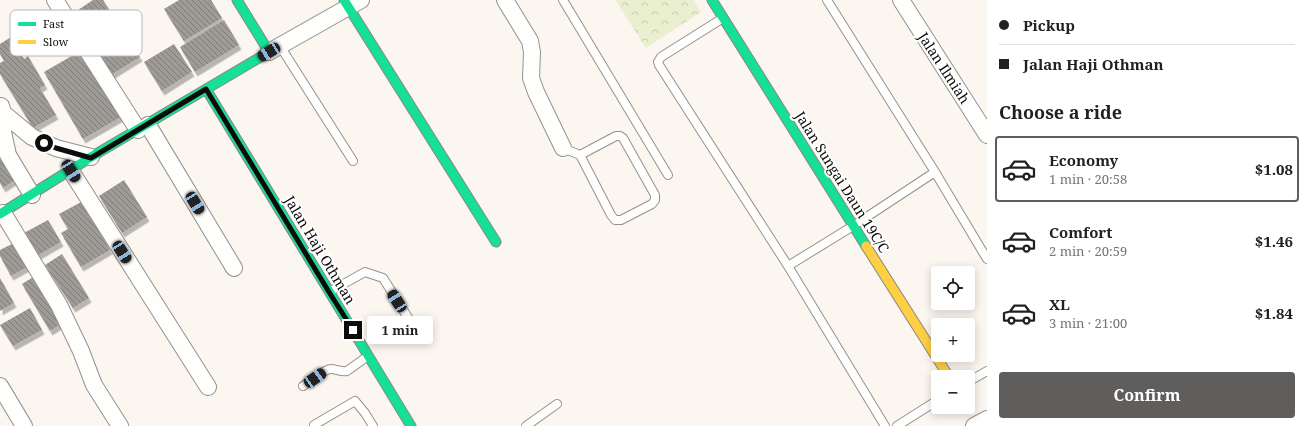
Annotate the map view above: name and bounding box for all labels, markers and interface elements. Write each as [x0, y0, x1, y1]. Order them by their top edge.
legend [10, 10, 142, 56]
text: Pickup [1023, 15, 1075, 35]
text: Fast [43, 16, 64, 31]
street label: Jalan Ilmiah [914, 27, 975, 107]
text: Slow [43, 34, 69, 49]
car [256, 41, 282, 63]
text: Jalan Haji Othman [1023, 54, 1163, 74]
text: Choose a ride [999, 100, 1122, 124]
street label: Jalan Sungai Daun 19C/C [791, 107, 894, 256]
route start [35, 134, 53, 152]
text: Economy [1049, 150, 1118, 170]
icon: car [1001, 151, 1037, 187]
car [60, 158, 82, 184]
text: $1.08 [1255, 159, 1293, 179]
text: 1 min · 20:58 [1049, 170, 1127, 188]
car [184, 190, 206, 216]
street label: Jalan Haji Othman [280, 191, 360, 308]
text: Comfort [1049, 222, 1112, 242]
icon: car [1001, 223, 1037, 259]
text: $1.46 [1255, 231, 1293, 251]
car [111, 239, 133, 265]
text: 2 min · 20:59 [1049, 242, 1127, 260]
map controls [931, 266, 975, 414]
button: locate [931, 266, 975, 310]
car [385, 288, 409, 314]
text: XL [1049, 294, 1070, 314]
icon: car [1001, 295, 1037, 331]
text: $1.84 [1255, 303, 1293, 323]
text: 3 min · 21:00 [1049, 314, 1127, 332]
callout: 1 min [367, 316, 433, 344]
button: + [931, 318, 975, 362]
route end [344, 321, 362, 339]
text: 1 min [382, 321, 418, 339]
car [302, 366, 328, 390]
button: − [931, 370, 975, 414]
button: Confirm [999, 372, 1295, 418]

